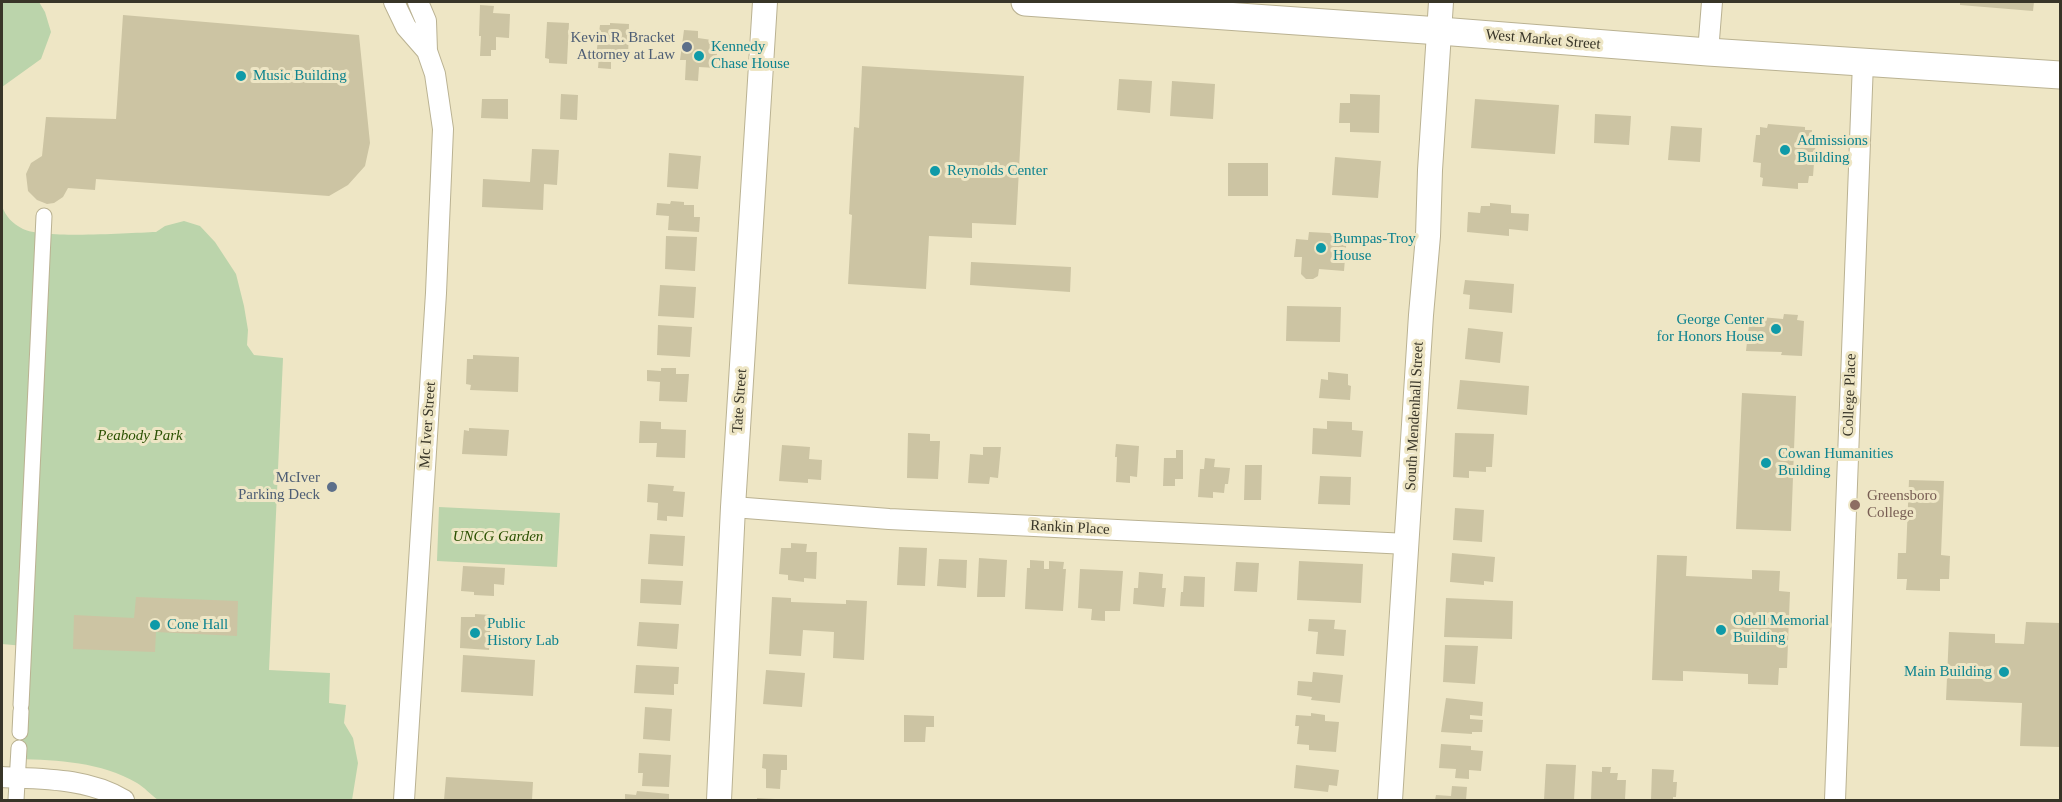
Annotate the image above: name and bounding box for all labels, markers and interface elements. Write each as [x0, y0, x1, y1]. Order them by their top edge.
street label: West Market Street [1485, 26, 1601, 54]
place label: Kevin R. Bracket Attorney at Law [570, 29, 675, 64]
place label: Kennedy Chase House [711, 38, 790, 73]
marker: Kevin R. Bracket Attorney at Law [680, 40, 694, 54]
marker: Kennedy Chase House [692, 49, 706, 63]
place label: Music Building [253, 67, 347, 85]
marker: Music Building [234, 69, 248, 83]
place label: Admissions Building [1797, 132, 1868, 167]
marker: Admissions Building [1778, 143, 1792, 157]
place label: Reynolds Center [947, 162, 1047, 180]
marker: Reynolds Center [928, 164, 942, 178]
place label: Bumpas-Troy House [1333, 230, 1416, 265]
marker: Bumpas-Troy House [1314, 241, 1328, 255]
place label: George Center for Honors House [1657, 311, 1764, 346]
marker: George Center for Honors House [1769, 322, 1783, 336]
street label: South Mendenhall Street [1402, 341, 1428, 491]
street label: College Place [1840, 353, 1860, 437]
street label: Tate Street [729, 368, 751, 434]
street label: Mc Iver Street [416, 381, 440, 469]
park label: Peabody Park [97, 427, 183, 445]
place label: Cowan Humanities Building [1778, 445, 1893, 480]
marker: Cowan Humanities Building [1759, 456, 1773, 470]
place label: McIver Parking Deck [238, 469, 320, 504]
marker: McIver Parking Deck [325, 480, 339, 494]
place label: Greensboro College [1867, 487, 1937, 522]
marker: Greensboro College [1848, 498, 1862, 512]
street label: Rankin Place [1030, 517, 1110, 539]
park label: UNCG Garden [453, 528, 543, 546]
place label: Odell Memorial Building [1733, 612, 1829, 647]
place label: Public History Lab [487, 615, 559, 650]
place label: Cone Hall [167, 616, 228, 634]
marker: Cone Hall [148, 618, 162, 632]
marker: Odell Memorial Building [1714, 623, 1728, 637]
marker: Public History Lab [468, 626, 482, 640]
place label: Main Building [1904, 663, 1992, 681]
marker: Main Building [1997, 665, 2011, 679]

